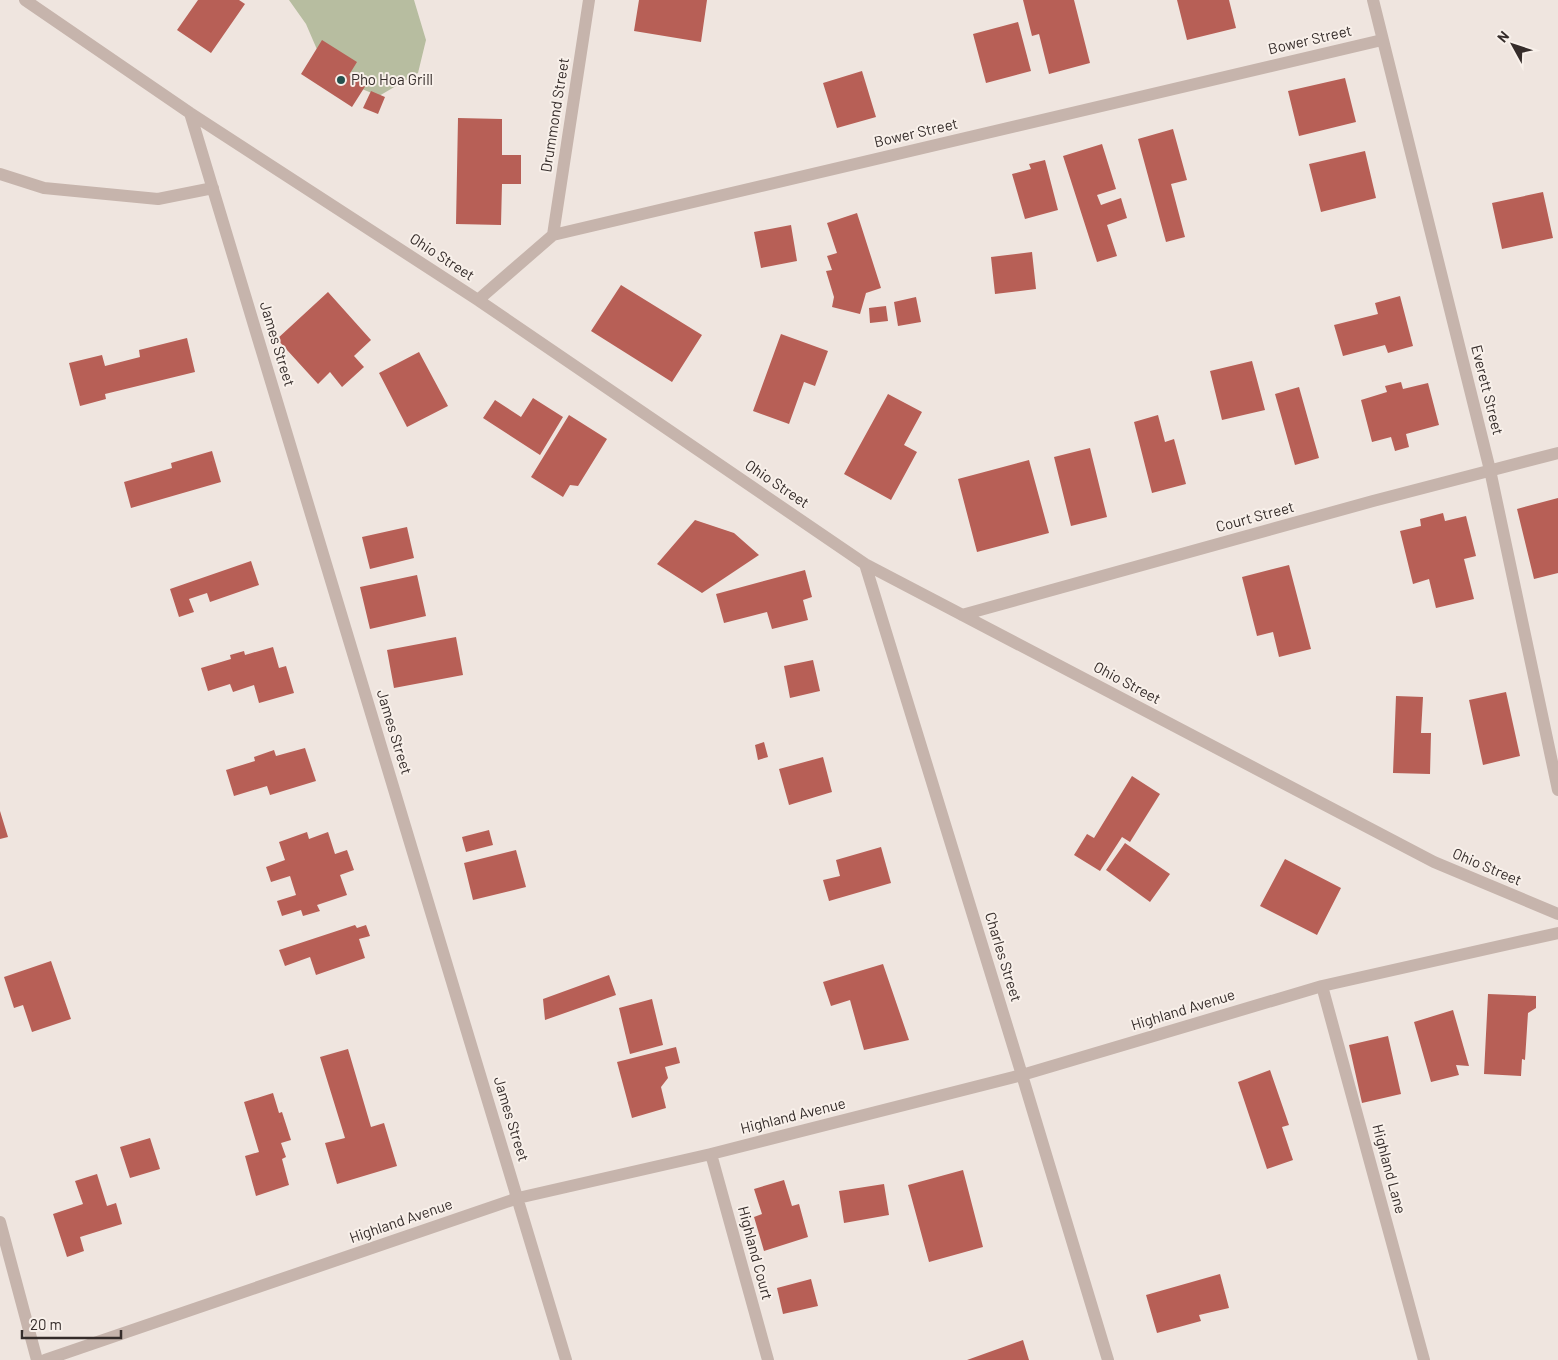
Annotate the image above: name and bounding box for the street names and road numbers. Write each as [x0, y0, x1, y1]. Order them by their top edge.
street label: Bower Street [1266, 21, 1353, 57]
street label: Drummond Street [536, 56, 572, 173]
street label: Bower Street [872, 114, 959, 150]
street label: Ohio Street [407, 229, 478, 284]
street label: James Street [257, 299, 299, 388]
street label: Everett Street [1468, 343, 1508, 437]
street label: Ohio Street [742, 455, 813, 511]
street label: Court Street [1214, 497, 1296, 535]
street label: Ohio Street [1091, 657, 1164, 707]
street label: James Street [374, 687, 416, 776]
street label: Ohio Street [1450, 843, 1525, 889]
street label: Charles Street [982, 910, 1026, 1004]
street label: Highland Avenue [1129, 985, 1237, 1033]
street label: James Street [491, 1074, 533, 1163]
street label: Highland Avenue [738, 1093, 847, 1137]
street label: Highland Lane [1369, 1122, 1411, 1216]
street label: Highland Avenue [347, 1194, 455, 1246]
street label: Highland Court [735, 1204, 777, 1302]

